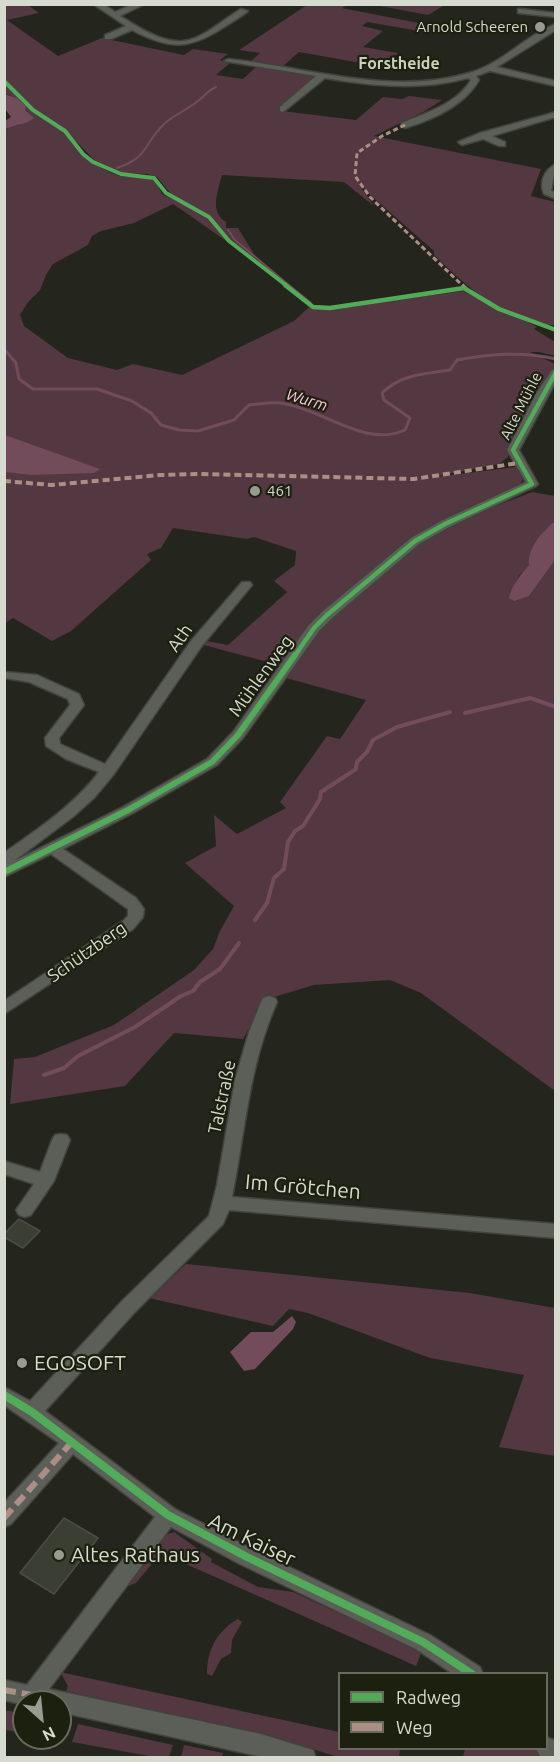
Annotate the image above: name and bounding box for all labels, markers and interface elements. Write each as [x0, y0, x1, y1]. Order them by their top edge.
place label: Arnold Scheeren [417, 18, 528, 36]
marker: Arnold Scheeren [533, 20, 547, 34]
district label: Forstheide [358, 54, 440, 74]
street label: Alte Mühle [496, 369, 546, 443]
water label: Wurm [284, 385, 330, 415]
place label: 461 [267, 482, 292, 500]
marker: 461 [248, 484, 262, 498]
street label: Ath [163, 620, 197, 656]
street label: Mühlenweg [224, 631, 298, 721]
street label: Schützberg [43, 917, 131, 987]
street label: Talstraße [204, 1058, 240, 1136]
street label: Im Grötchen [244, 1169, 362, 1205]
place label: EGOSOFT [34, 1350, 126, 1376]
marker: EGOSOFT [15, 1356, 29, 1370]
street label: Am Kaiser [204, 1508, 300, 1572]
place label: Altes Rathaus [71, 1542, 200, 1568]
marker: Altes Rathaus [52, 1548, 66, 1562]
legend [338, 1672, 548, 1750]
text: Radweg [396, 1687, 461, 1707]
north arrow [12, 1690, 72, 1750]
text: Weg [396, 1717, 433, 1737]
text: N [40, 1724, 59, 1745]

